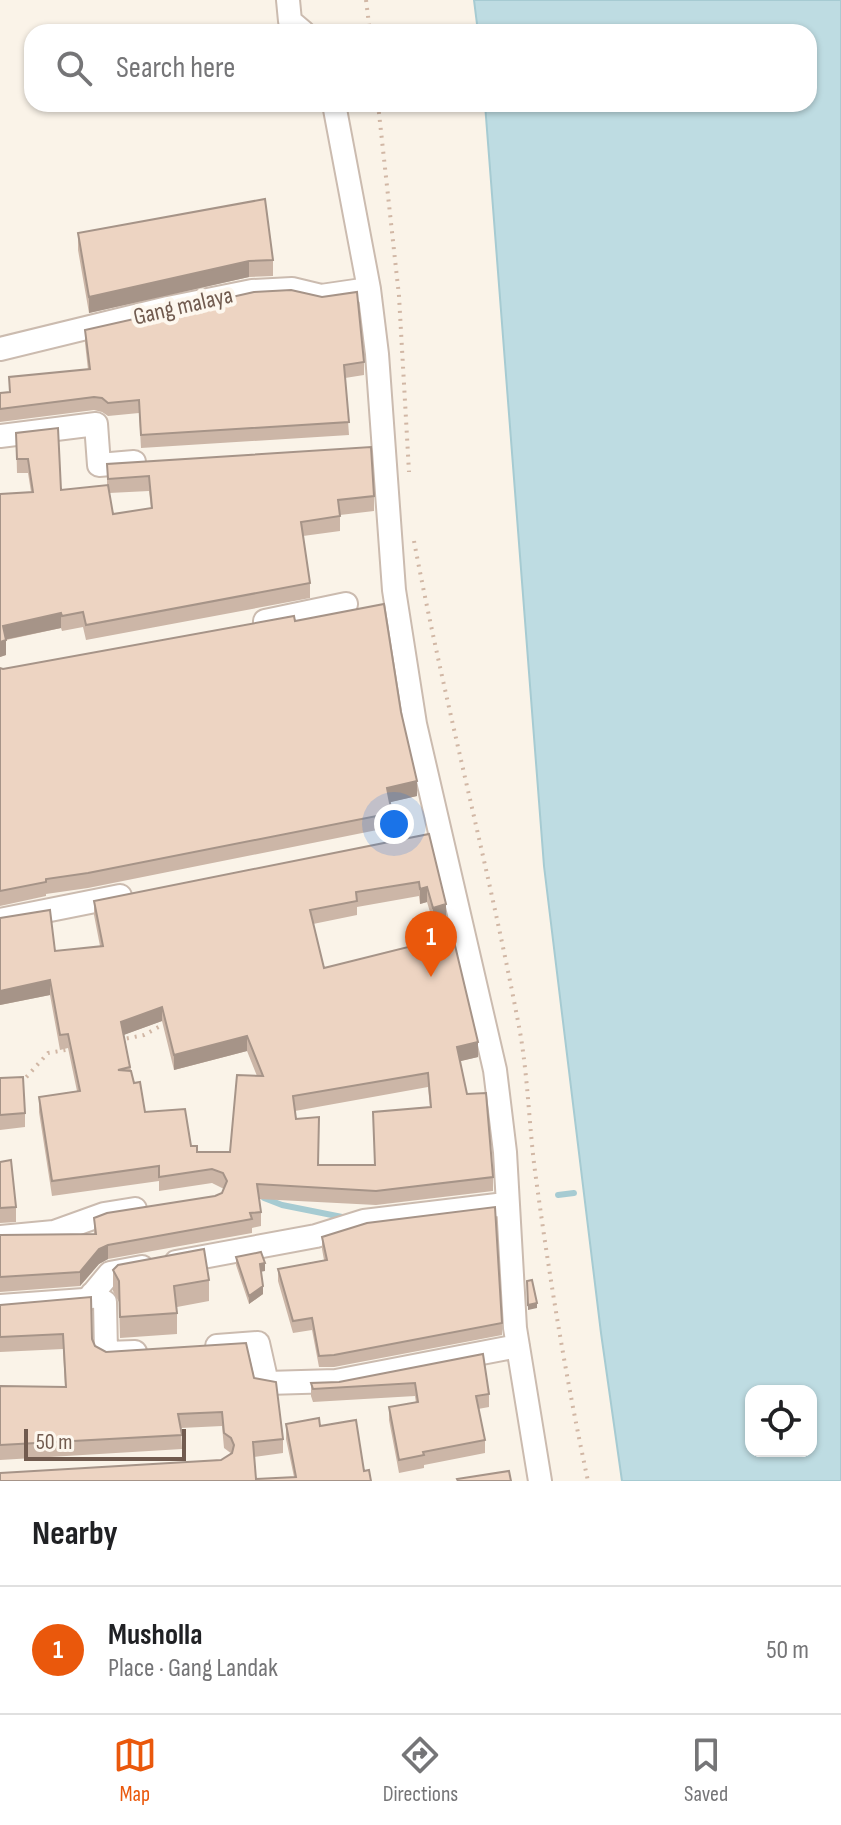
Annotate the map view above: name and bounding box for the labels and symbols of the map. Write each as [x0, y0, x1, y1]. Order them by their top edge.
street label: Gang malaya [130, 281, 236, 331]
your location [374, 804, 414, 844]
pin: 1 [405, 911, 457, 977]
scale bar [24, 1425, 186, 1461]

